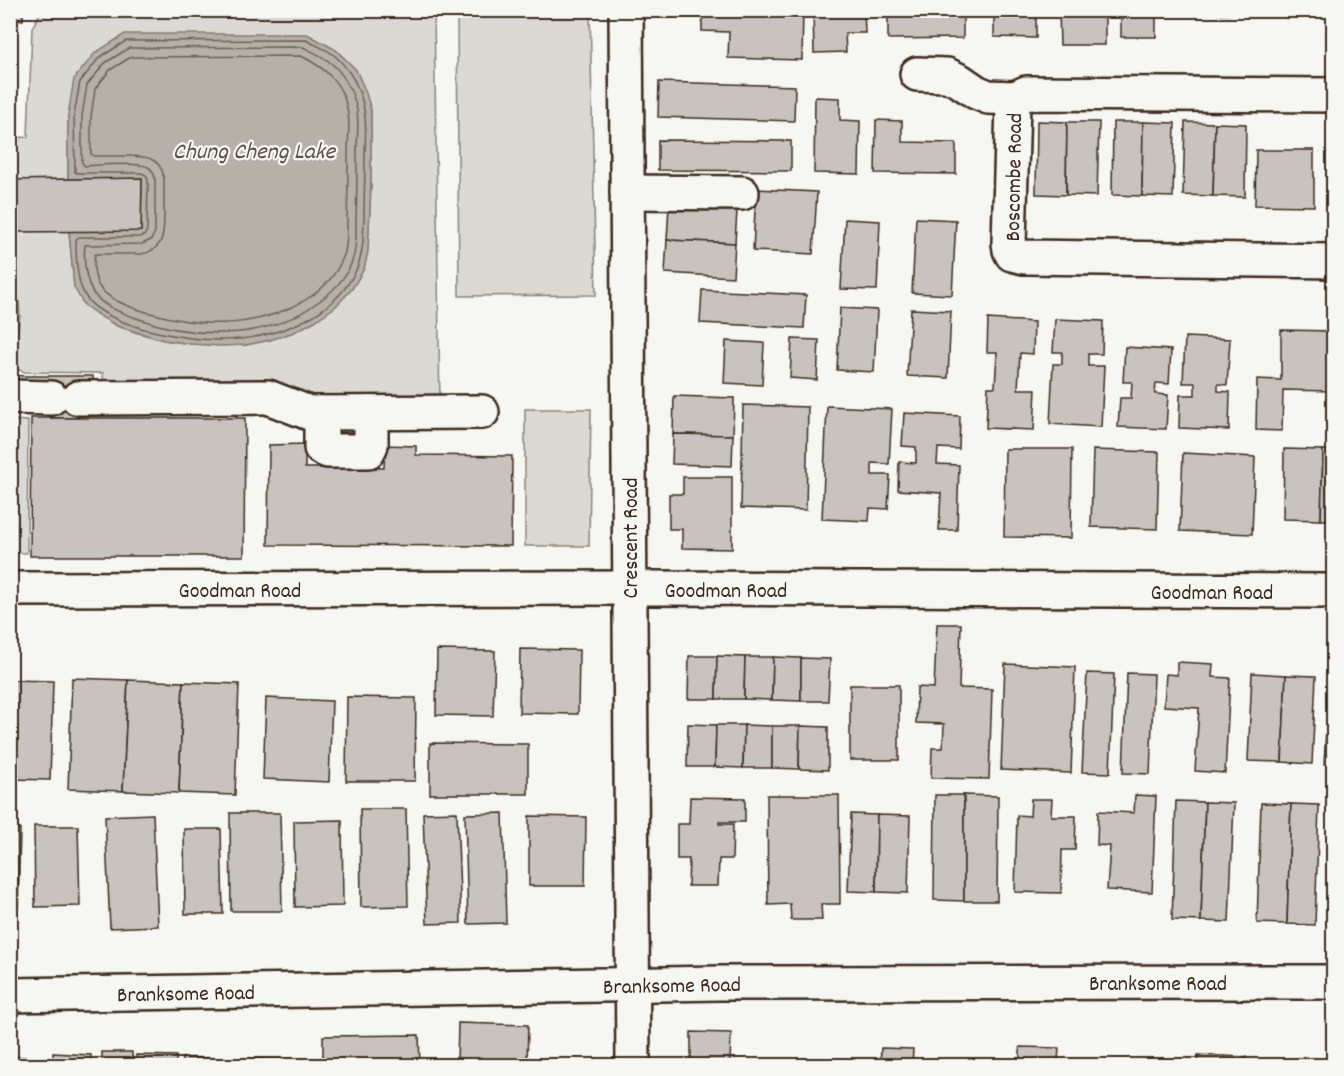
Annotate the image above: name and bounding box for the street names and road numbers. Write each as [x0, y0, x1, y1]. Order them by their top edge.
street label: Boscombe Road [999, 112, 1032, 242]
street label: Crescent Road [617, 478, 648, 598]
street label: Goodman Road [179, 577, 301, 608]
street label: Goodman Road [665, 577, 787, 608]
street label: Goodman Road [1151, 579, 1273, 610]
street label: Branksome Road [1089, 970, 1227, 1001]
street label: Branksome Road [603, 971, 741, 1004]
street label: Branksome Road [117, 979, 255, 1012]

